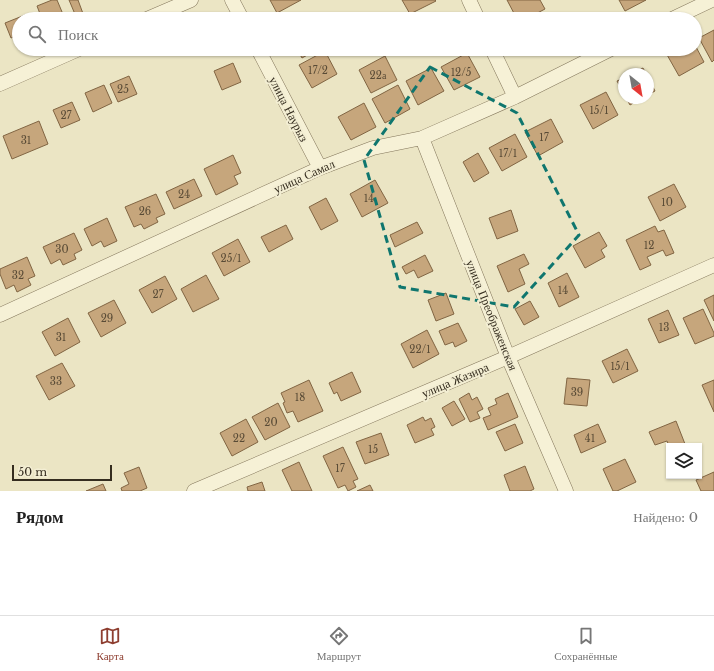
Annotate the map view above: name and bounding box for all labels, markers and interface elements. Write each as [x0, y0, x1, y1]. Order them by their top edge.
search box [12, 12, 702, 56]
icon: search [26, 23, 48, 45]
text: Поиск [58, 25, 98, 44]
house number: 17/2 [308, 64, 328, 77]
house number: 12/5 [451, 66, 472, 79]
north arrow [618, 68, 654, 104]
house number: 22а [370, 69, 387, 82]
street label: улица Наурыз [266, 74, 312, 144]
house number: 25 [117, 83, 129, 96]
house number: 15/1 [589, 104, 609, 117]
house number: 27 [60, 109, 73, 122]
house number: 17 [539, 131, 550, 144]
house number: 31 [21, 134, 31, 147]
house number: 17/1 [499, 147, 517, 160]
street label: улица Самал [271, 156, 337, 196]
house number: 24 [178, 188, 190, 201]
house number: 14 [364, 192, 374, 205]
house number: 10 [661, 196, 673, 209]
house number: 26 [139, 205, 151, 218]
house number: 12 [644, 239, 654, 252]
house number: 30 [55, 243, 69, 256]
house number: 25/1 [221, 252, 241, 265]
street label: улица Преображенская [463, 257, 521, 373]
house number: 32 [12, 269, 24, 282]
house number: 14 [558, 284, 568, 297]
house number: 27 [152, 288, 165, 301]
house number: 29 [101, 312, 113, 325]
house number: 13 [659, 321, 669, 334]
house number: 31 [56, 331, 66, 344]
house number: 22/1 [409, 343, 431, 356]
street label: улица Жазира [419, 359, 491, 401]
house number: 15/1 [610, 360, 630, 373]
house number: 33 [50, 375, 62, 388]
house number: 39 [571, 386, 583, 399]
house number: 18 [295, 391, 305, 404]
house number: 20 [264, 416, 278, 429]
house number: 22 [233, 432, 245, 445]
house number: 41 [585, 432, 595, 445]
house number: 15 [368, 443, 378, 456]
map controls [666, 443, 702, 479]
button: layers [666, 443, 702, 479]
house number: 17 [335, 462, 346, 475]
scale bar [12, 463, 112, 482]
text: 50 m [18, 465, 47, 479]
text: Рядом [16, 507, 64, 528]
text: Найдено: 0 [633, 509, 698, 526]
tab: Карта [97, 625, 124, 663]
tab: Маршрут [317, 625, 361, 663]
tab: Сохранённые [554, 625, 617, 663]

